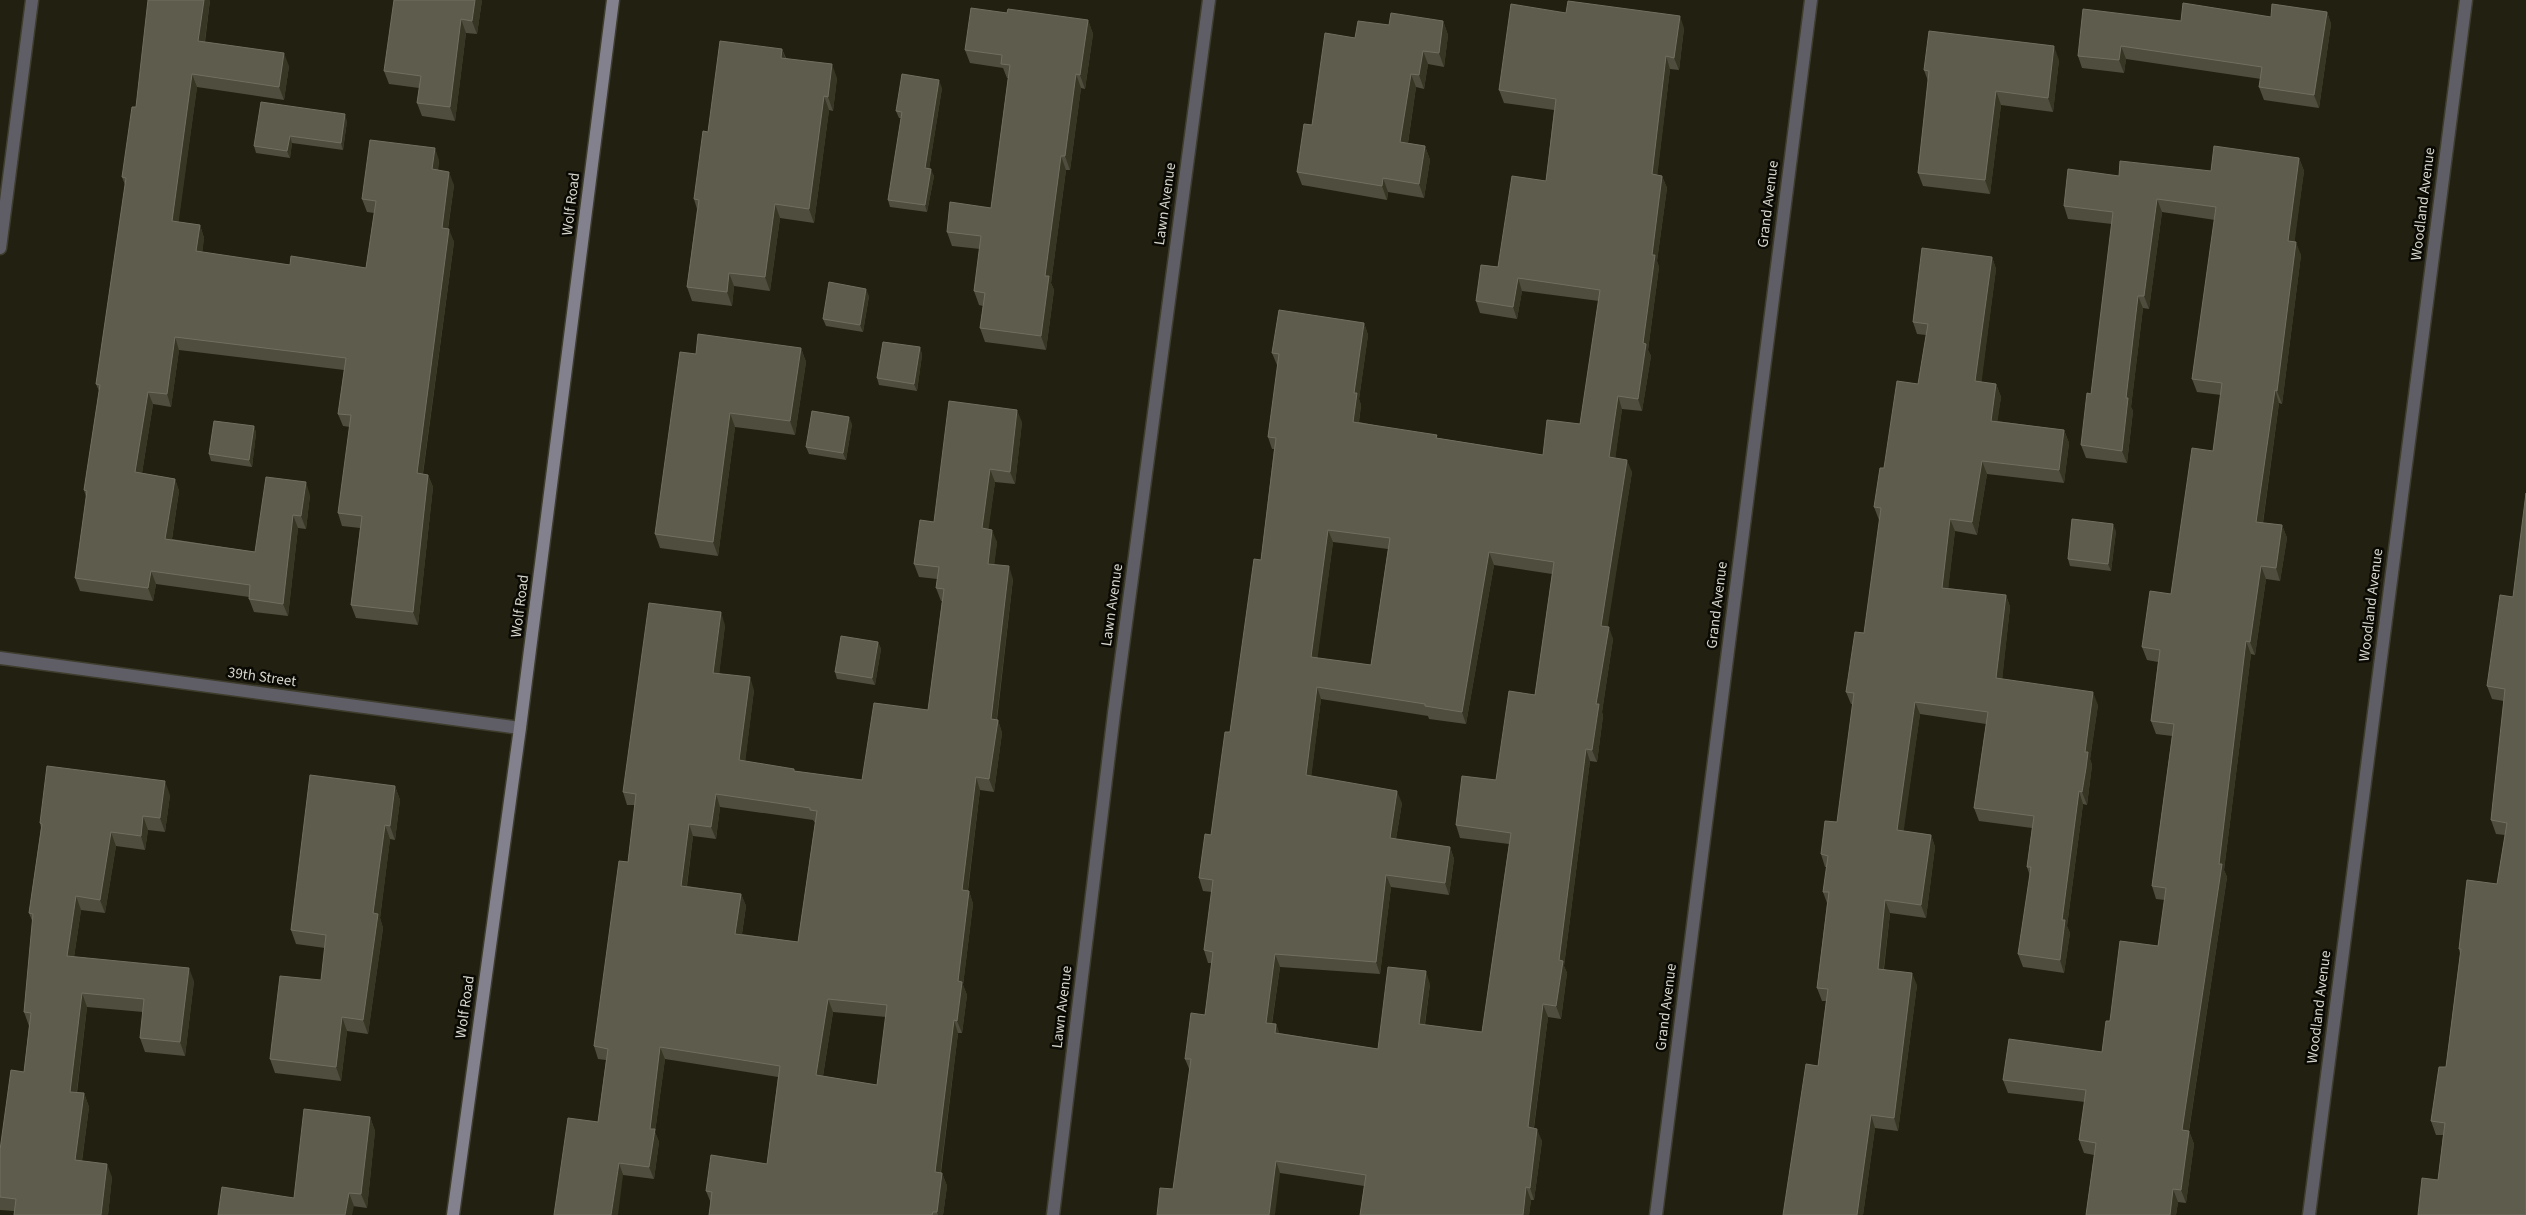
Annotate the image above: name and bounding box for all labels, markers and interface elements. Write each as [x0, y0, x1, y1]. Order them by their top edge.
street label: Woodland Avenue [2406, 146, 2440, 262]
street label: Grand Avenue [1752, 159, 1784, 249]
street label: Lawn Avenue [1149, 161, 1181, 247]
street label: Wolf Road [557, 171, 585, 237]
street label: Woodland Avenue [2354, 547, 2388, 663]
street label: Grand Avenue [1701, 560, 1733, 650]
street label: Lawn Avenue [1096, 562, 1128, 648]
street label: Wolf Road [506, 573, 534, 639]
street label: 39th Street [227, 662, 297, 692]
street label: Woodland Avenue [2302, 949, 2336, 1065]
street label: Grand Avenue [1650, 962, 1682, 1052]
street label: Lawn Avenue [1047, 964, 1077, 1050]
street label: Wolf Road [450, 974, 480, 1040]

